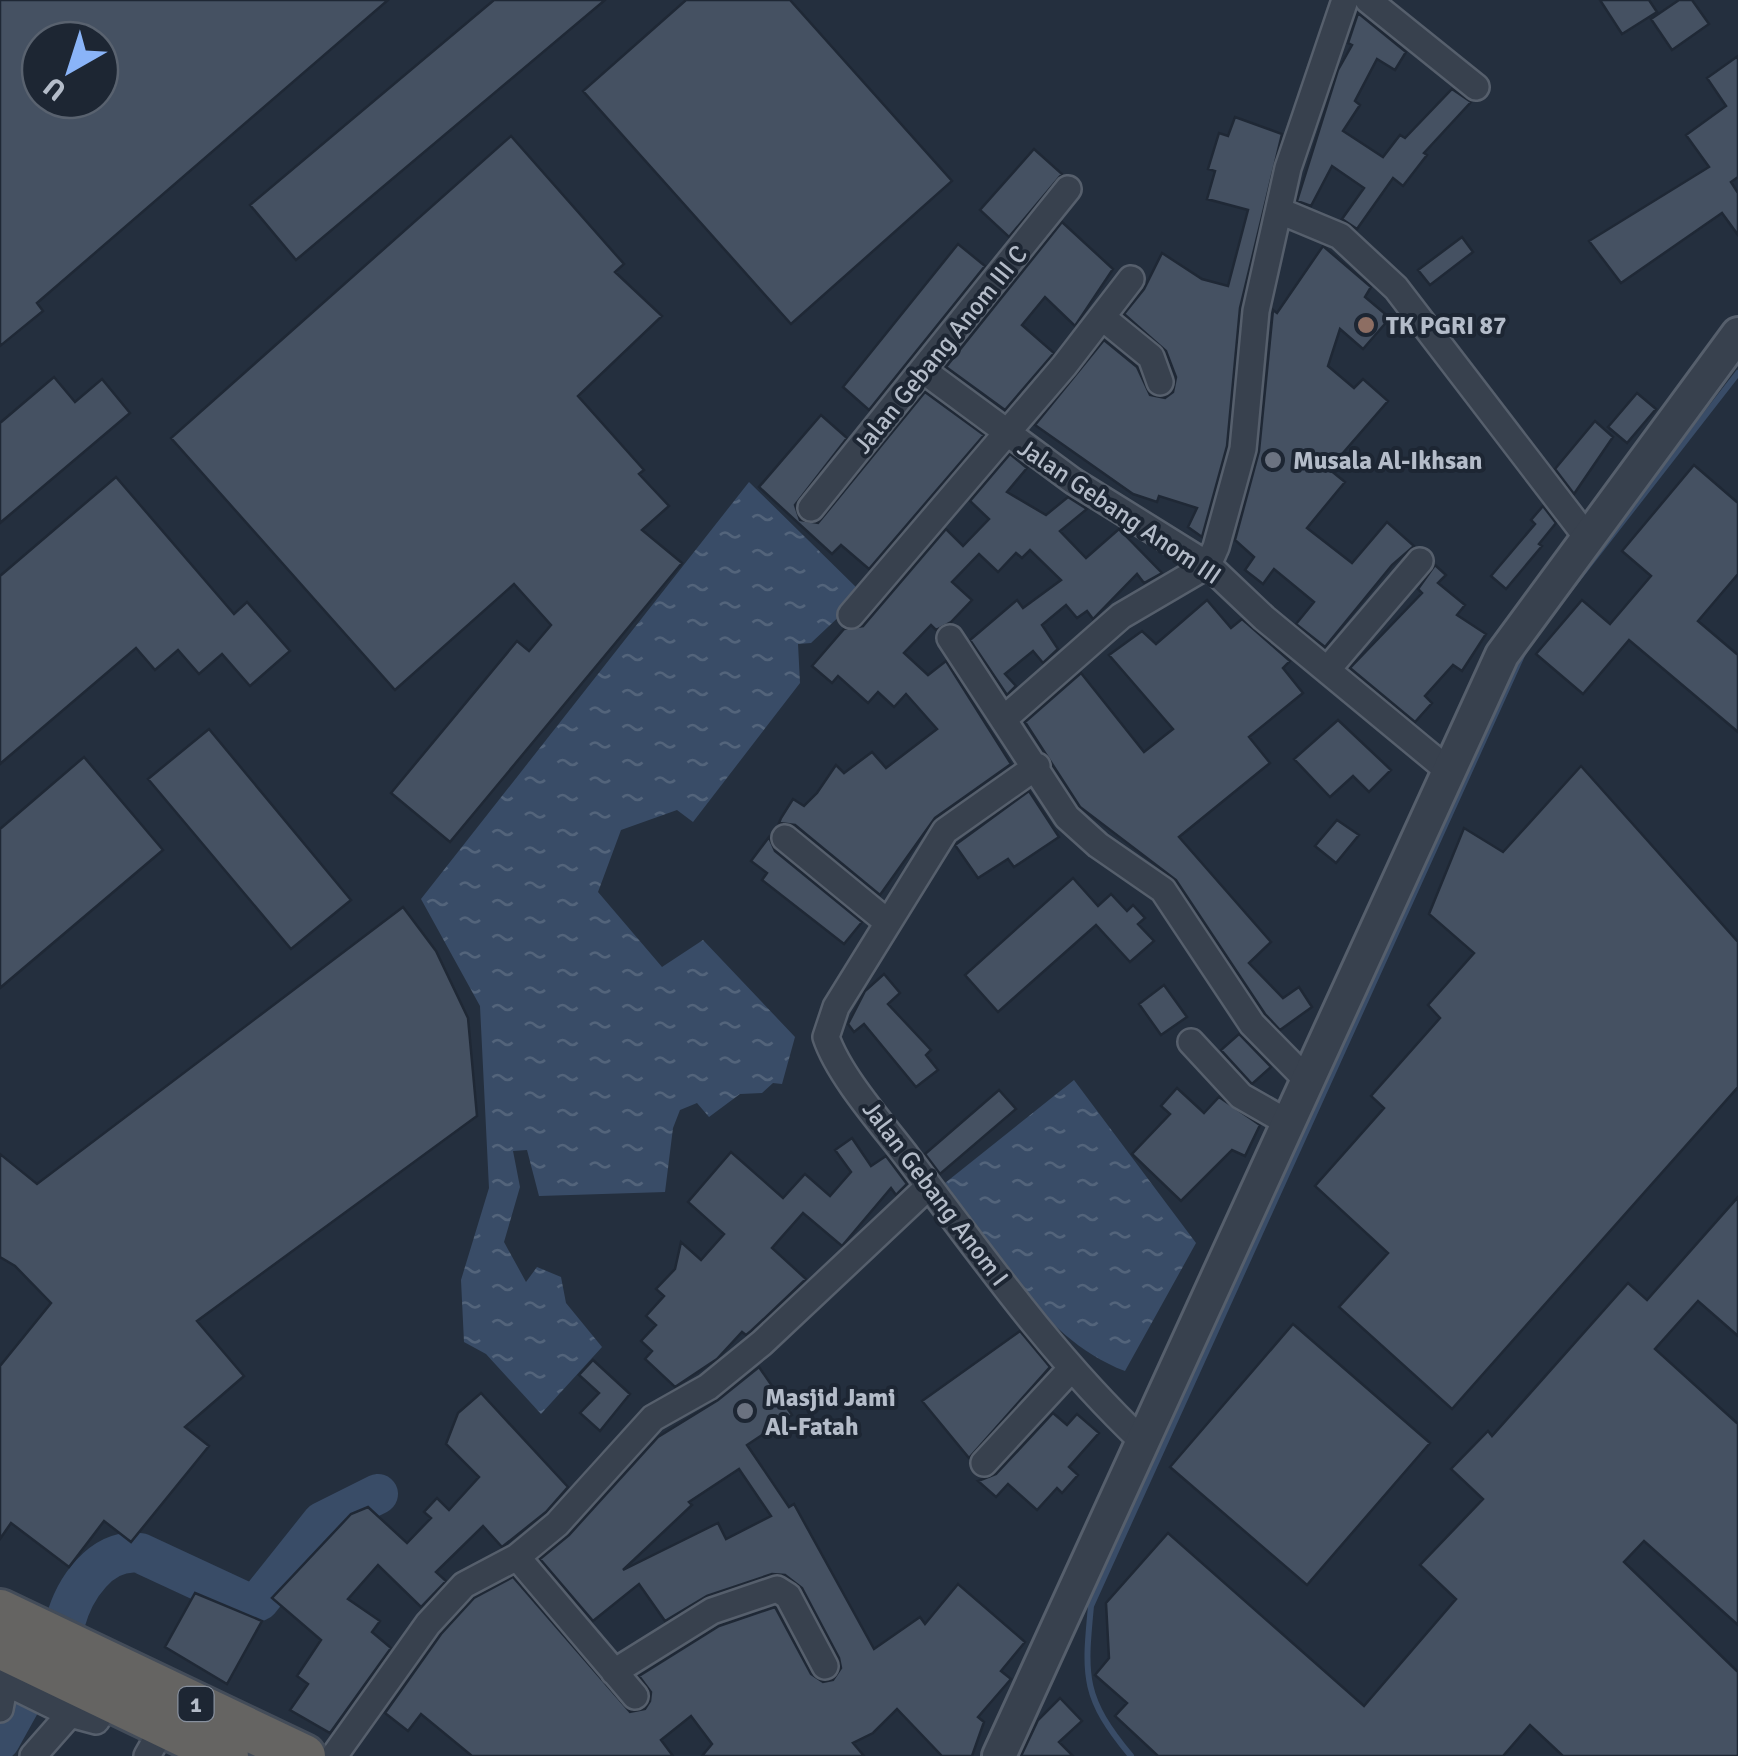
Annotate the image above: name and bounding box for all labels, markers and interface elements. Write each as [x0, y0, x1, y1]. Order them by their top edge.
north arrow [20, 20, 120, 120]
text: U [37, 70, 73, 108]
street label: Jalan Gebang Anom III C [847, 239, 1034, 460]
place label: TK PGRI 87 [1386, 310, 1507, 341]
marker: TK PGRI 87 [1355, 314, 1377, 336]
street label: Jalan Gebang Anom III [1012, 432, 1227, 591]
place label: Musala Al-Ikhsan [1293, 445, 1482, 476]
marker: Musala Al-Ikhsan [1262, 449, 1284, 471]
street label: Jalan Gebang Anom I [856, 1095, 1015, 1292]
place label: Masjid Jami Al-Fatah [765, 1382, 896, 1442]
marker: Masjid Jami Al-Fatah [734, 1400, 756, 1422]
road number: 1 [178, 1687, 214, 1721]

